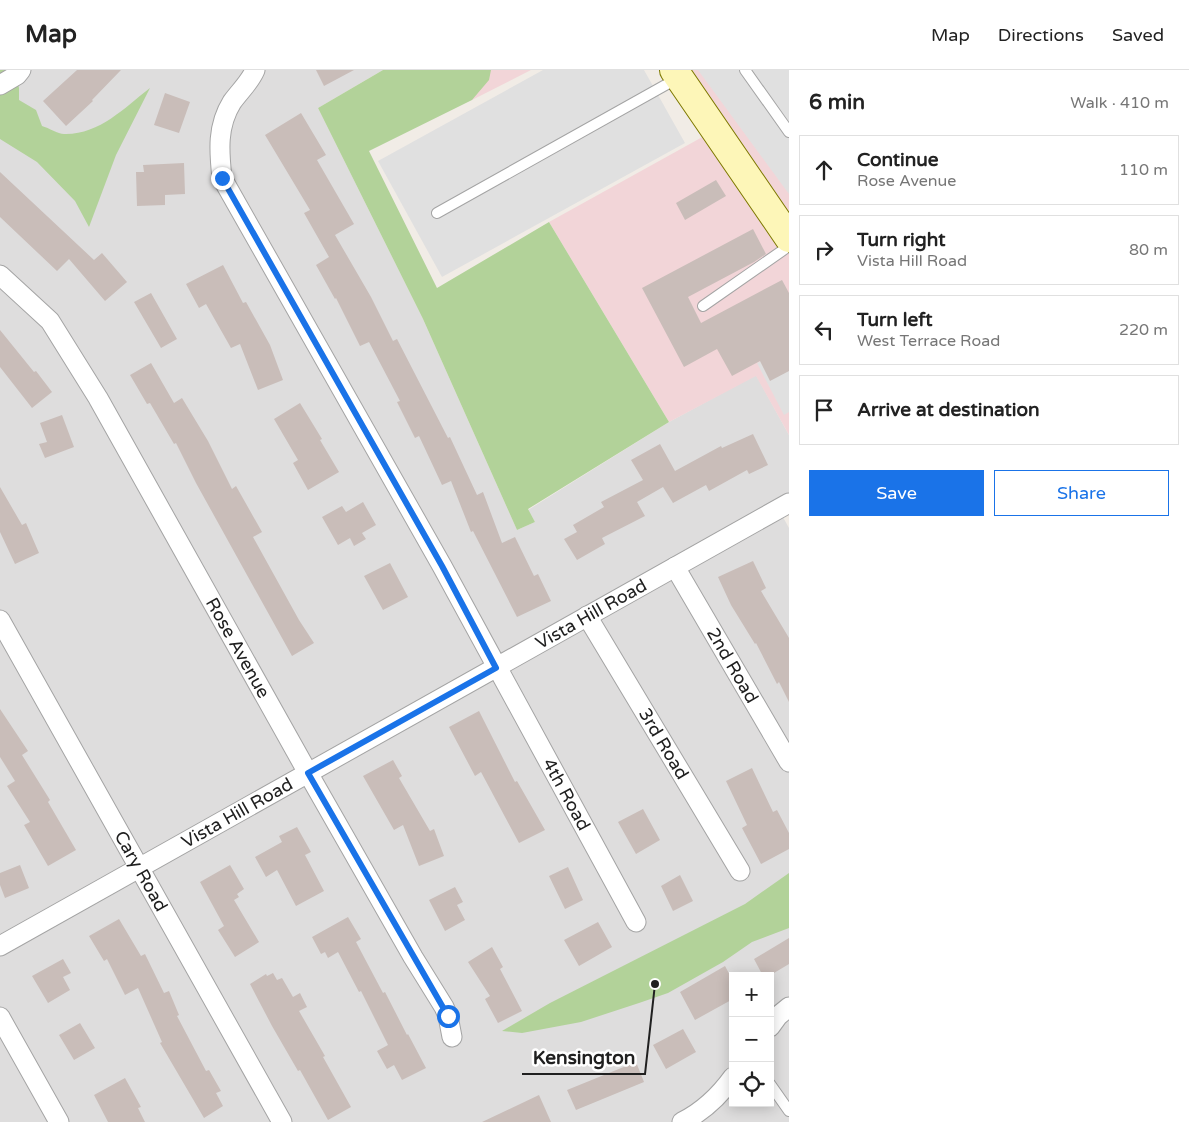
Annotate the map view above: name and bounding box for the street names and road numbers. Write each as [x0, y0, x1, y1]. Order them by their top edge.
street label: Vista Hill Road [532, 574, 651, 654]
street label: Rose Avenue [201, 594, 275, 702]
street label: 2nd Road [702, 624, 763, 707]
street label: 3rd Road [634, 704, 693, 783]
street label: 4th Road [538, 754, 595, 834]
street label: Vista Hill Road [178, 773, 297, 853]
street label: Cary Road [110, 827, 172, 915]

